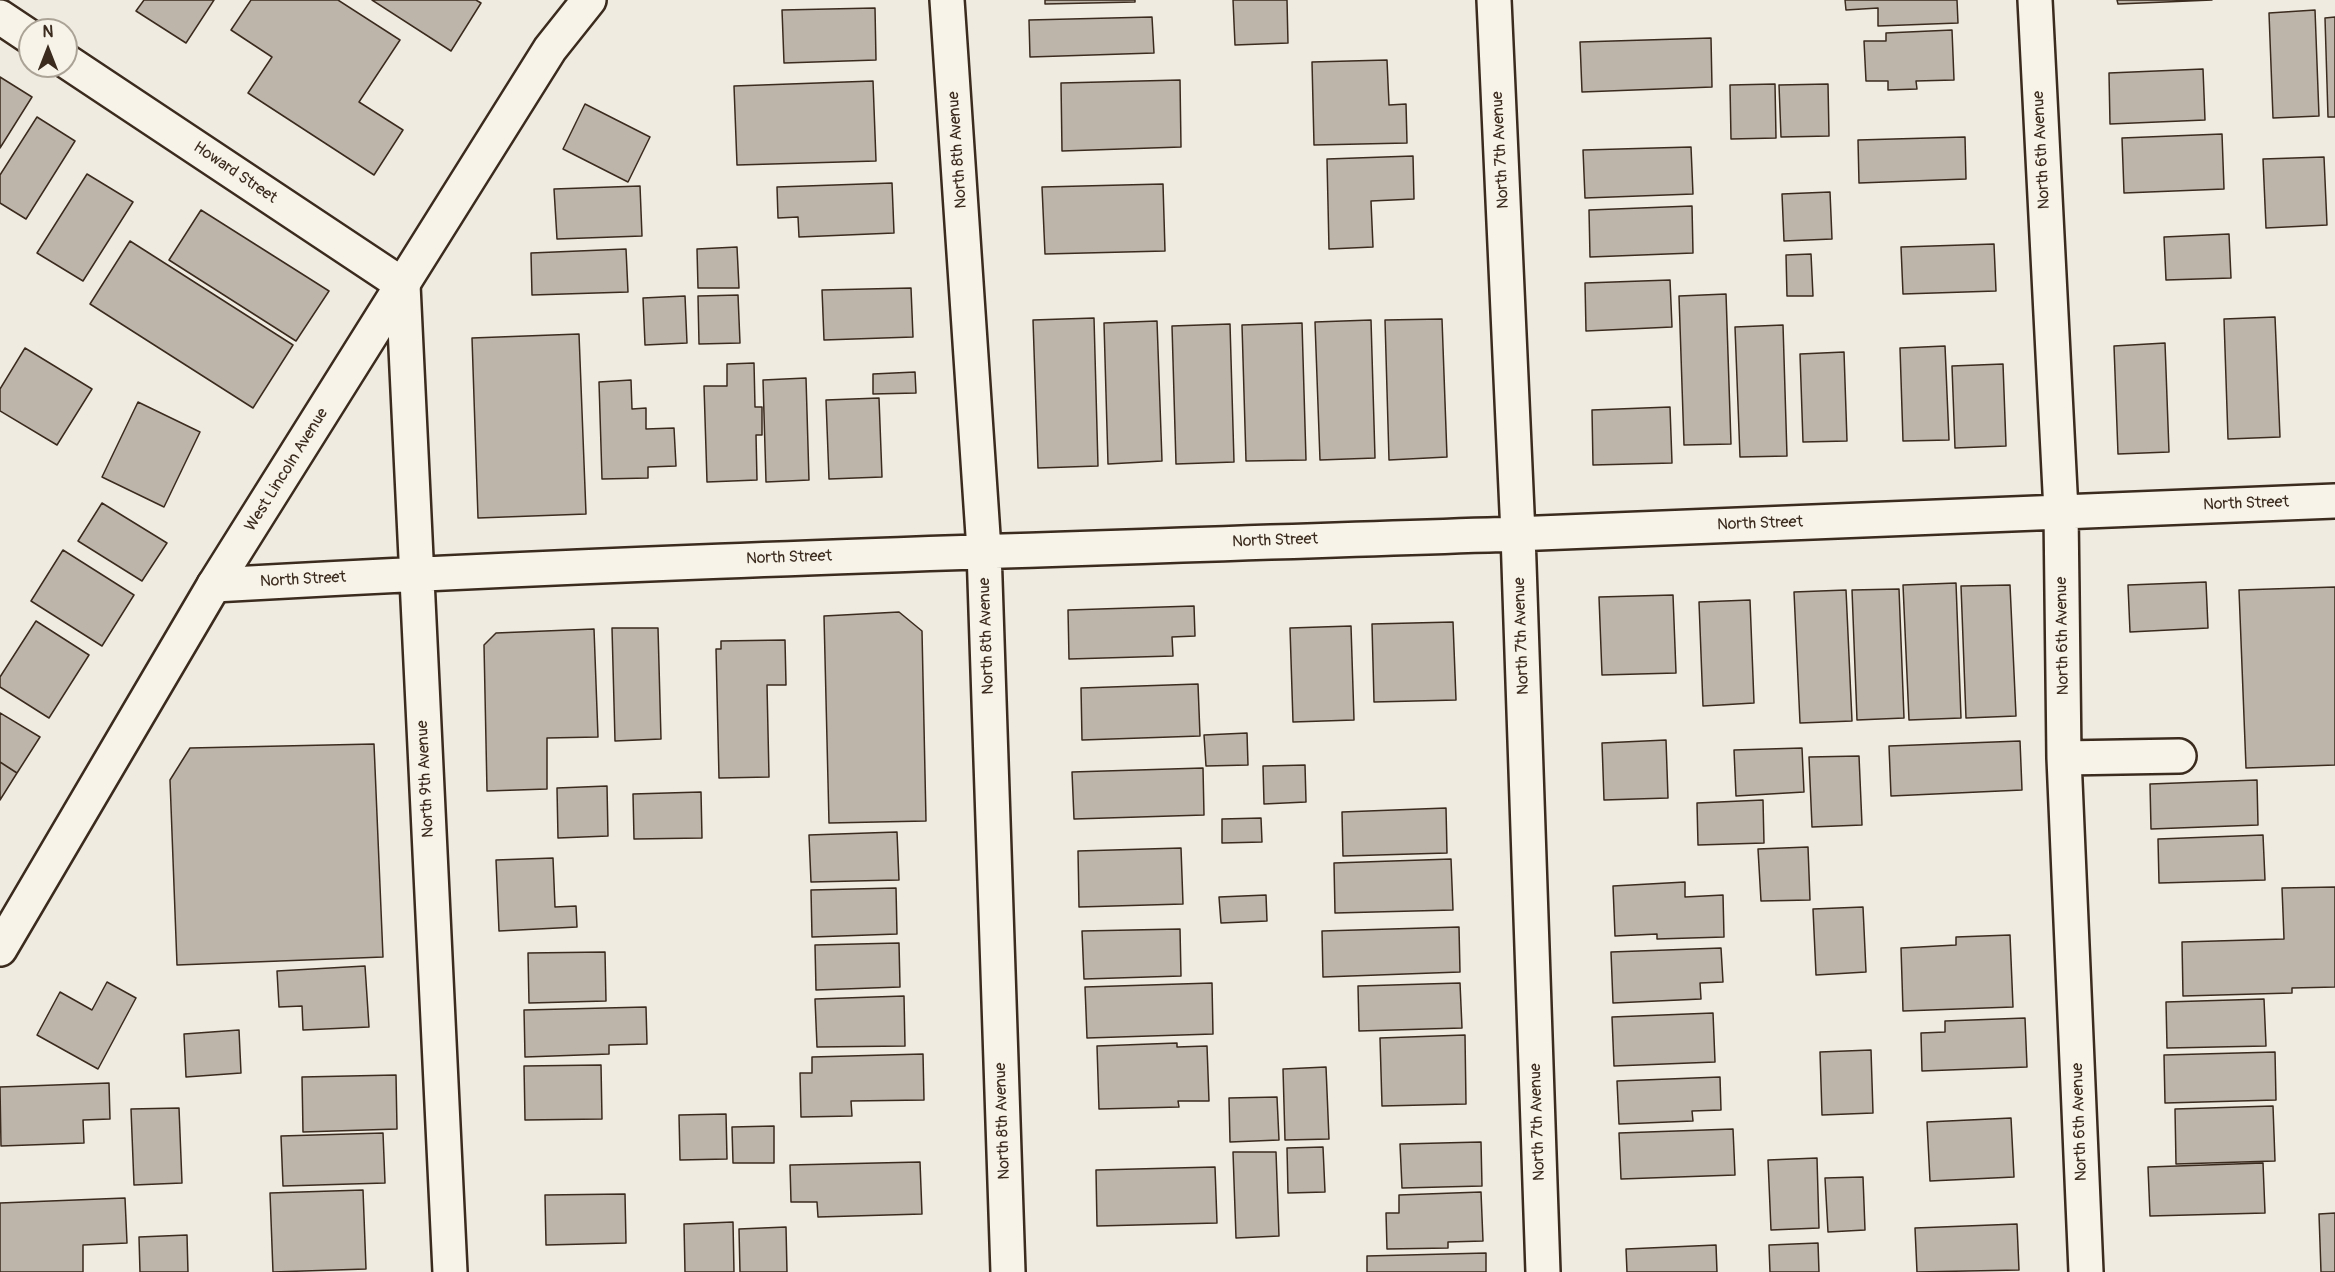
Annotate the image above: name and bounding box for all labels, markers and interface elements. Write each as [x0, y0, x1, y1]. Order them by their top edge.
north arrow [18, 18, 78, 78]
text: N [43, 22, 53, 42]
street label: North 6th Avenue [2029, 90, 2055, 210]
street label: North 8th Avenue [944, 91, 972, 209]
street label: North 7th Avenue [1488, 91, 1514, 209]
street label: Howard Street [189, 138, 281, 208]
street label: West Lincoln Avenue [241, 405, 333, 535]
street label: North Street [2203, 493, 2289, 515]
street label: North Street [1717, 513, 1803, 535]
street label: North Street [1232, 530, 1318, 552]
street label: North Street [746, 547, 832, 569]
street label: North Street [260, 568, 346, 592]
street label: North 8th Avenue [975, 577, 999, 695]
street label: North 7th Avenue [1510, 577, 1534, 695]
street label: North 6th Avenue [2052, 577, 2074, 695]
street label: North 9th Avenue [413, 720, 439, 838]
street label: North 8th Avenue [991, 1062, 1015, 1180]
street label: North 6th Avenue [2068, 1062, 2092, 1182]
street label: North 7th Avenue [1526, 1063, 1550, 1181]

